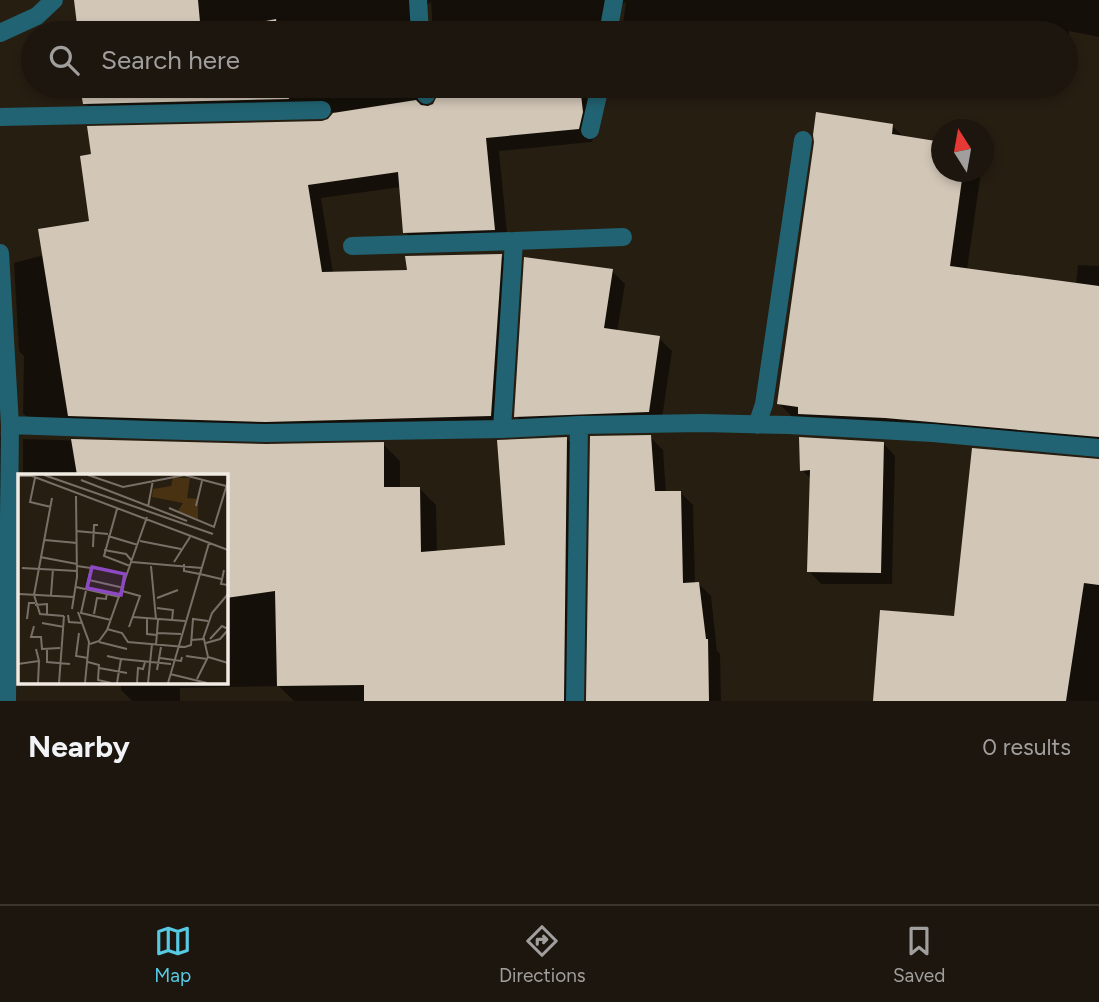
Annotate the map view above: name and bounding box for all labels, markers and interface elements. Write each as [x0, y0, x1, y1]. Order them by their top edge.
search box [21, 21, 1078, 98]
icon: search [45, 41, 83, 79]
text: Search here [101, 44, 240, 76]
north arrow [931, 119, 994, 182]
inset map [18, 474, 228, 684]
text: Nearby [28, 728, 130, 765]
text: 0 results [982, 733, 1071, 761]
tab: Map [154, 922, 192, 987]
tab: Directions [499, 922, 586, 987]
tab: Saved [893, 922, 945, 987]

